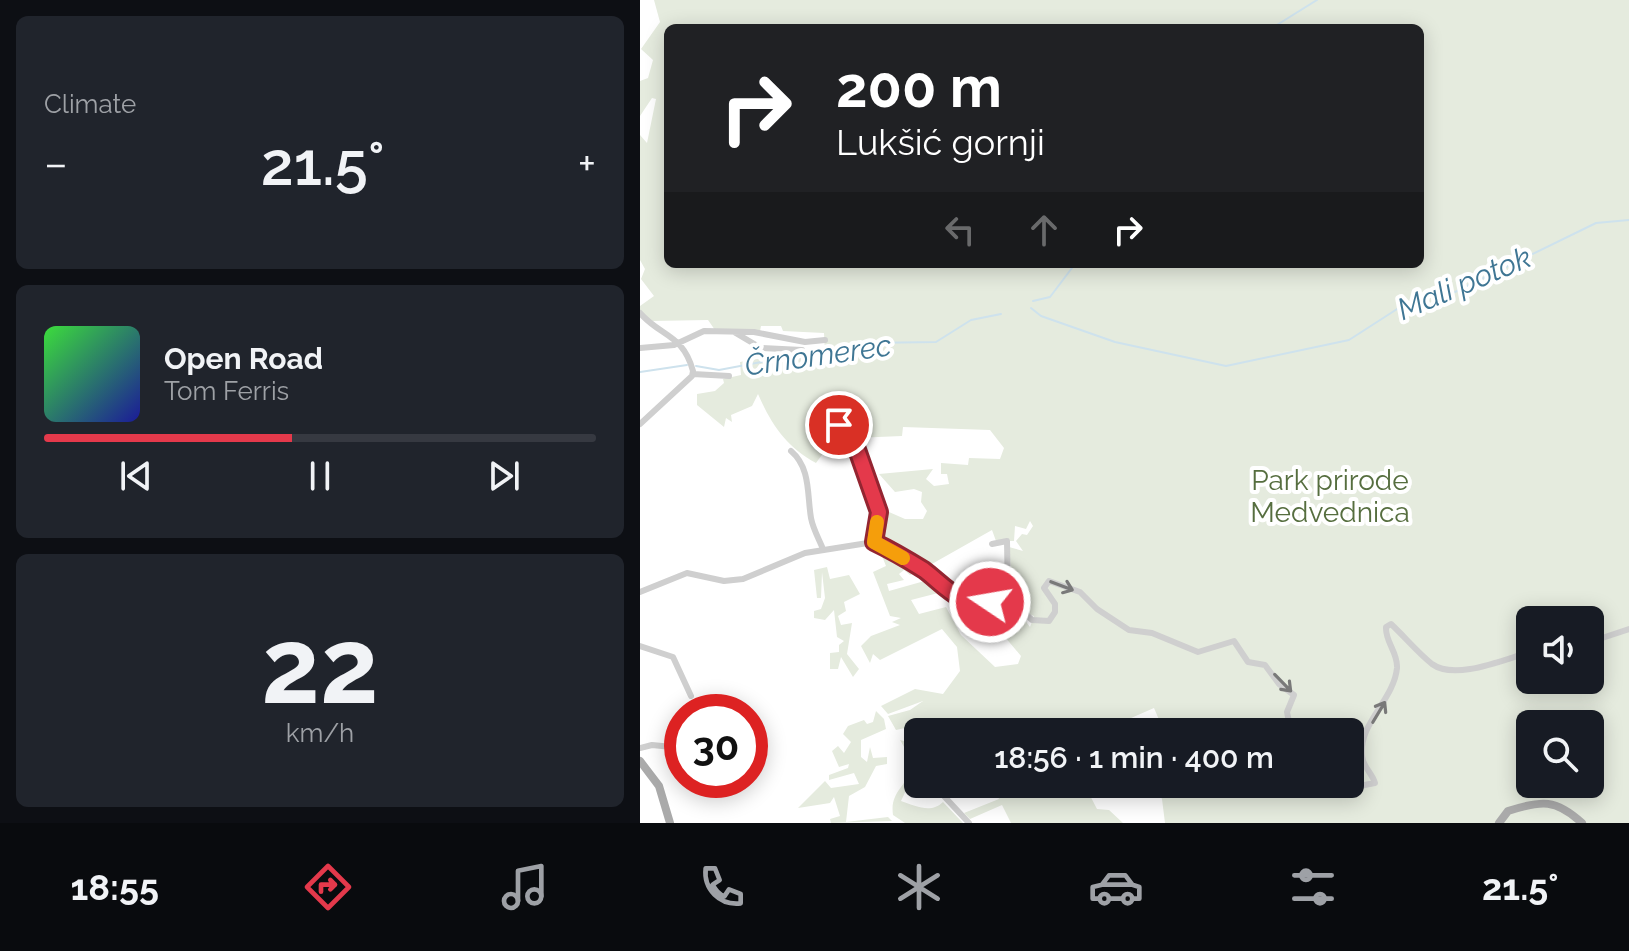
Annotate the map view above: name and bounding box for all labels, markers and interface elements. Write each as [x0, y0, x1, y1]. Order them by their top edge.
text: 200 m [836, 54, 1002, 120]
icon: right [704, 56, 808, 160]
text: Climate [44, 89, 136, 119]
text: Lukšić gornji [836, 121, 1045, 163]
text: 21.5° [261, 129, 385, 199]
text: − [44, 138, 68, 189]
text: + [578, 138, 596, 189]
icon: left [938, 208, 982, 252]
icon: ahead [1022, 208, 1066, 252]
icon: right [1106, 208, 1150, 252]
water label: Mali potok [1392, 239, 1536, 327]
water label: Črnomerec [742, 327, 894, 383]
text: Open Road [164, 341, 323, 376]
text: Tom Ferris [164, 376, 289, 406]
pin [805, 391, 873, 459]
icon: arrive [817, 403, 861, 447]
icon: previous [114, 454, 158, 498]
icon: pause [298, 454, 342, 498]
icon: next [482, 454, 526, 498]
park label: Park prirode Medvednica [1250, 464, 1410, 529]
position arrow [948, 560, 1032, 644]
one-way arrow [1049, 579, 1074, 594]
text: 22 [261, 605, 379, 727]
map controls [1516, 606, 1604, 798]
button: sound [1516, 606, 1604, 694]
one-way arrow [1273, 673, 1292, 693]
speed limit sign: 30 [664, 694, 768, 798]
one-way arrow [1371, 701, 1387, 724]
button: search [1516, 710, 1604, 798]
text: km/h [286, 718, 354, 748]
text: 18:56 · 1 min · 400 m [994, 740, 1274, 775]
icon: directions [300, 859, 356, 915]
icon: music [497, 859, 553, 915]
icon: phone [694, 859, 750, 915]
icon: climate [891, 859, 947, 915]
icon: car [1088, 859, 1144, 915]
icon: filters [1285, 859, 1341, 915]
text: 18:55 [71, 866, 159, 908]
text: 21.5° [1482, 866, 1558, 908]

